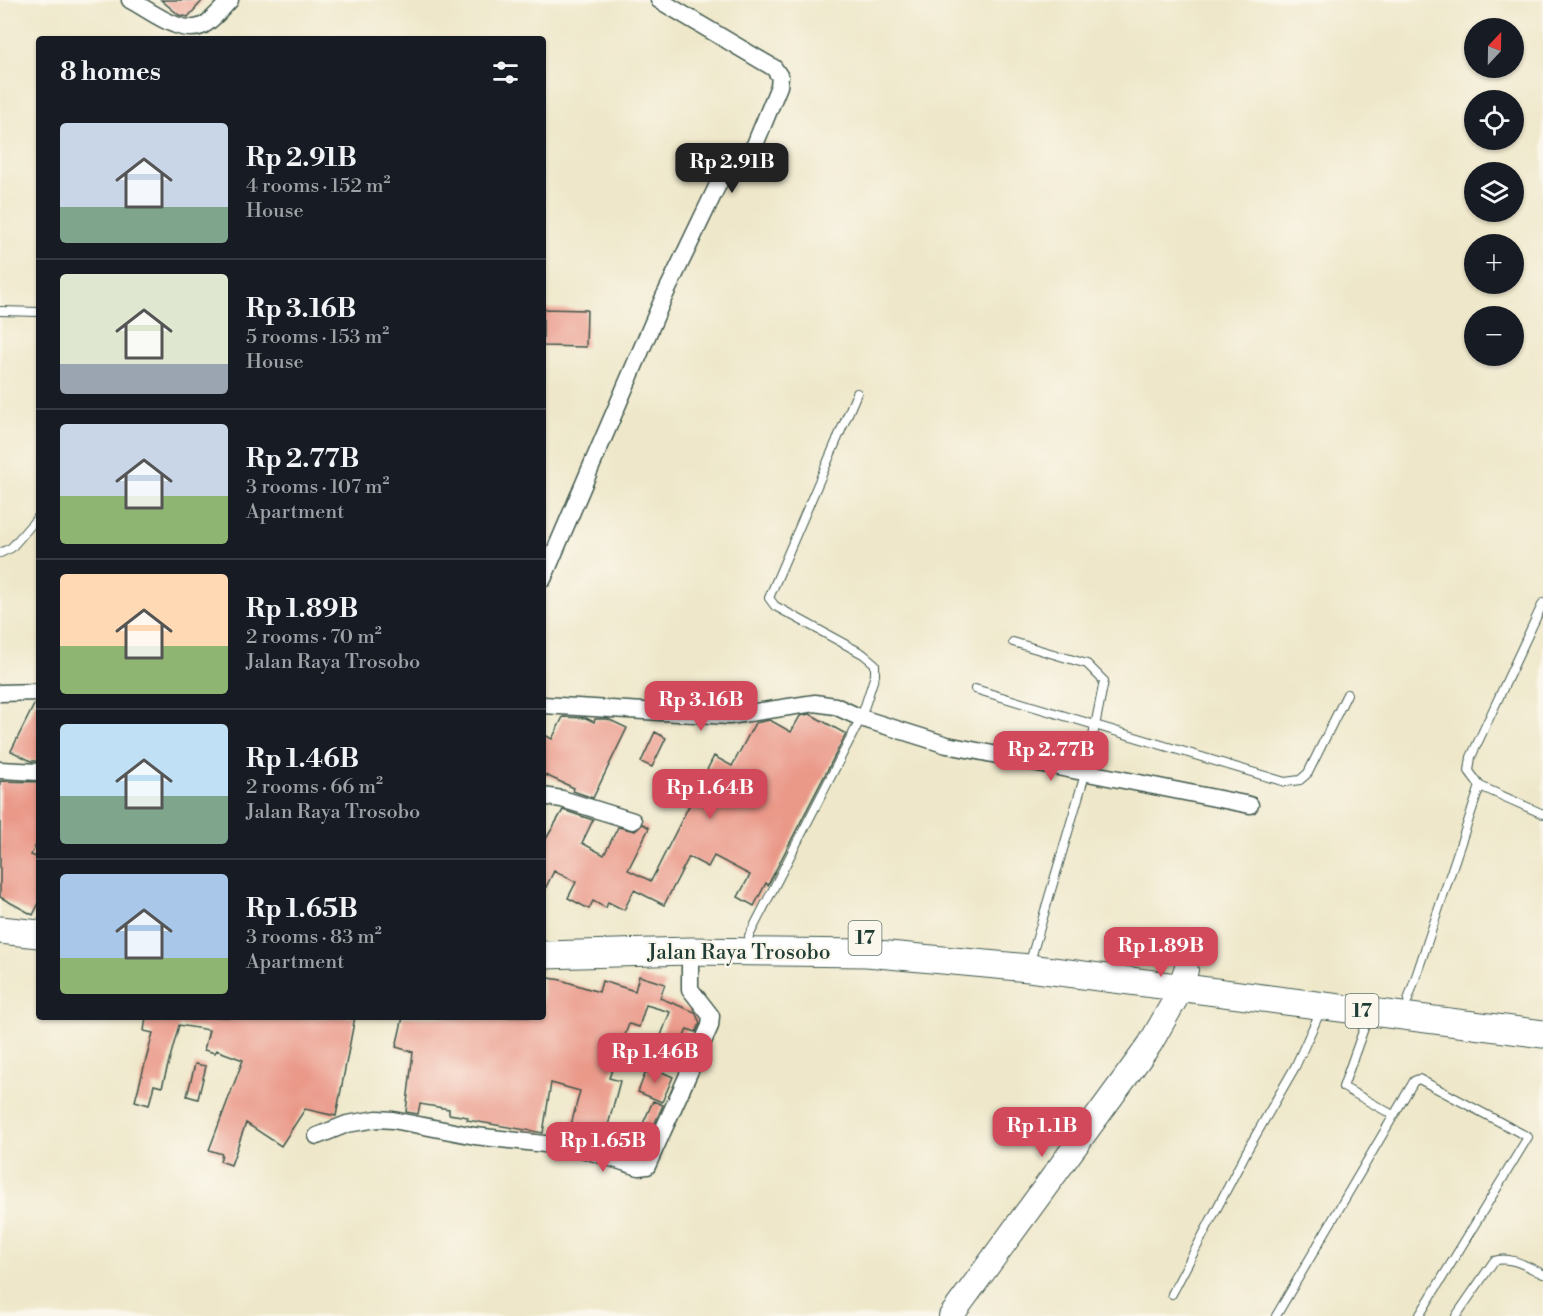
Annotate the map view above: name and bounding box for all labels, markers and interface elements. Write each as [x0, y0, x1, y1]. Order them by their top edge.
north arrow [1464, 18, 1524, 78]
map controls [1464, 18, 1524, 366]
text: 8 homes [60, 56, 161, 88]
icon: filters [489, 56, 522, 89]
button: locate [1464, 90, 1524, 150]
text: Rp 2.91B [246, 142, 357, 174]
pin: Rp 2.91B [670, 143, 794, 194]
icon: home [108, 147, 180, 219]
text: Rp 2.91B [689, 150, 775, 175]
button: layers [1464, 162, 1524, 222]
text: 4 rooms · 152 m² [246, 174, 390, 199]
text: House [246, 199, 304, 224]
button: + [1464, 234, 1524, 294]
text: Rp 3.16B [246, 293, 356, 325]
icon: home [108, 298, 180, 370]
button: − [1464, 306, 1524, 366]
text: 5 rooms · 153 m² [246, 325, 389, 350]
text: House [246, 350, 304, 375]
text: Rp 2.77B [246, 443, 359, 475]
icon: home [108, 448, 180, 520]
text: 3 rooms · 107 m² [246, 475, 390, 500]
text: Apartment [246, 500, 344, 525]
text: Rp 1.89B [246, 593, 358, 625]
icon: home [108, 598, 180, 670]
text: 2 rooms · 70 m² [246, 625, 382, 650]
text: Jalan Raya Trosobo [246, 650, 420, 675]
pin: Rp 3.16B [639, 681, 763, 732]
text: Rp 3.16B [659, 688, 743, 713]
pin: Rp 2.77B [989, 731, 1113, 782]
text: Rp 2.77B [1007, 738, 1095, 763]
text: Rp 1.46B [246, 743, 359, 775]
icon: home [108, 748, 180, 820]
pin: Rp 1.64B [648, 769, 772, 820]
text: 2 rooms · 66 m² [246, 775, 383, 800]
text: Rp 1.64B [666, 776, 754, 801]
text: Jalan Raya Trosobo [246, 800, 420, 825]
text: Rp 1.65B [246, 893, 358, 925]
icon: home [108, 898, 180, 970]
road number: 17 [848, 921, 882, 955]
text: 3 rooms · 83 m² [246, 925, 382, 950]
pin: Rp 1.89B [1099, 927, 1223, 978]
text: Rp 1.89B [1118, 934, 1204, 959]
street label: Jalan Raya Trosobo [646, 940, 831, 966]
text: Apartment [246, 950, 344, 975]
road number: 17 [1346, 994, 1378, 1028]
pin: Rp 1.46B [593, 1033, 717, 1084]
text: Rp 1.46B [612, 1040, 698, 1065]
pin: Rp 1.1B [987, 1107, 1097, 1158]
text: Rp 1.1B [1007, 1114, 1077, 1139]
pin: Rp 1.65B [541, 1122, 665, 1173]
text: Rp 1.65B [560, 1129, 646, 1154]

